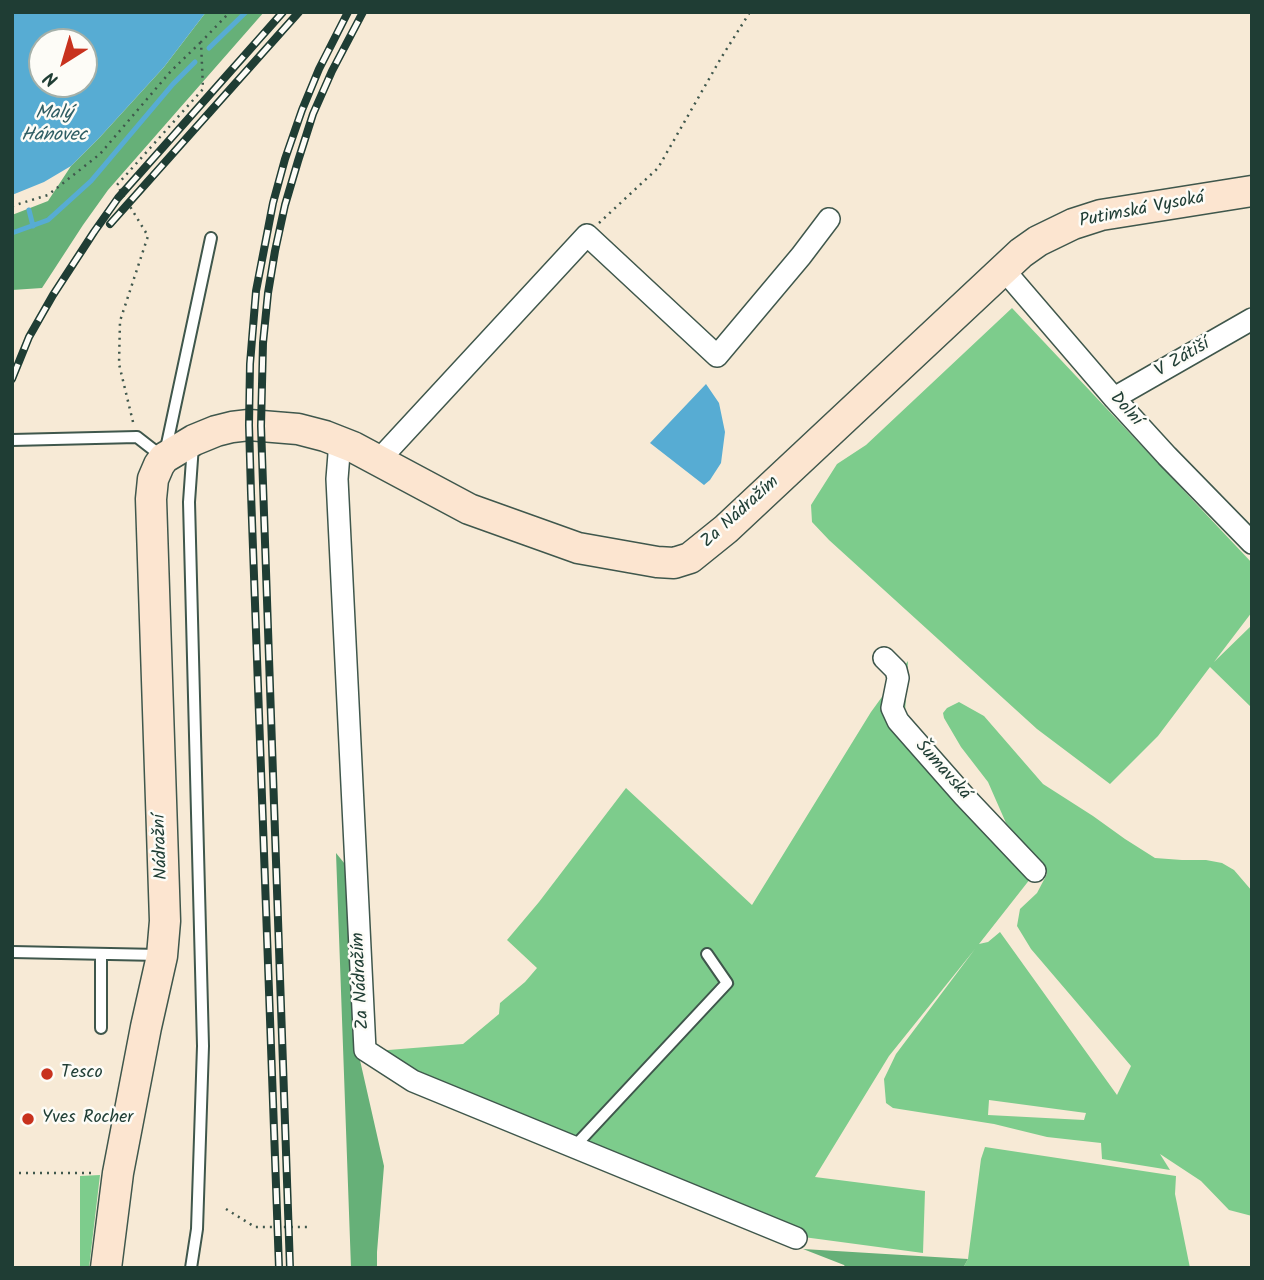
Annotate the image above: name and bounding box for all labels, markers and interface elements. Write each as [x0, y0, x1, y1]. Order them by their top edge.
north arrow [28, 28, 98, 98]
text: N [38, 63, 65, 94]
water label: Malý Hánovec [21, 104, 87, 148]
street label: Putimská Vysoká [1078, 188, 1206, 234]
street label: V Zátiší [1152, 335, 1214, 383]
street label: Dolní [1104, 389, 1146, 431]
street label: Za Nádražím [698, 472, 784, 554]
street label: Šumavská [910, 737, 974, 805]
street label: Nádražní [150, 814, 174, 880]
street label: Za Nádražím [349, 932, 375, 1030]
place label: Tesco [61, 1063, 103, 1085]
marker: Tesco [39, 1066, 55, 1082]
place label: Yves Rocher [42, 1108, 133, 1130]
marker: Yves Rocher [20, 1111, 36, 1127]

